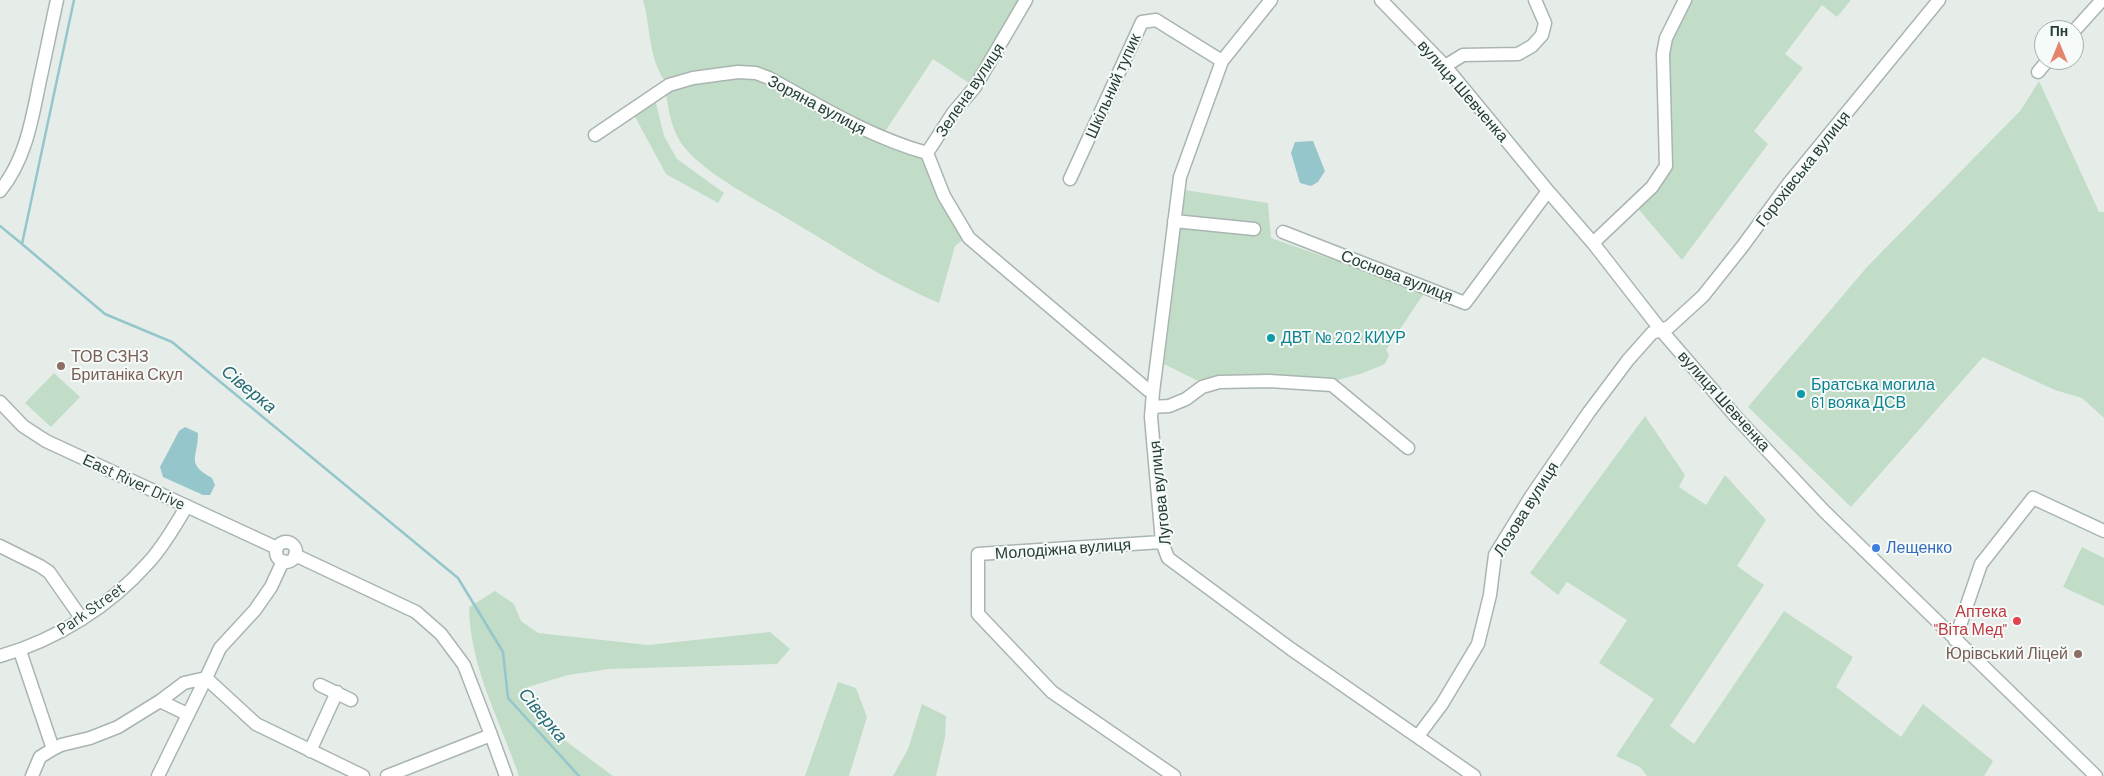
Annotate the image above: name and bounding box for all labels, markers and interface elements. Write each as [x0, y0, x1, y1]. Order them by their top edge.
north arrow [2034, 20, 2084, 70]
text: Пн [2050, 22, 2068, 39]
street label: Шкільний тупик [1081, 31, 1145, 141]
street label: вулиця Шевченка [1414, 36, 1512, 146]
street label: Зелена вулиця [932, 39, 1008, 141]
street label: Зоряна вулиця [764, 71, 870, 139]
street label: Горохівська вулиця [1752, 107, 1854, 231]
street label: Соснова вулиця [1338, 246, 1456, 306]
place label: ДВТ № 202 КИУР [1281, 328, 1406, 348]
marker: ДВТ № 202 КИУР [1265, 332, 1277, 344]
place label: ТОВ СЗНЗ Британіка Скул [71, 347, 183, 385]
street label: вулиця Шевченка [1674, 347, 1774, 455]
marker: ТОВ СЗНЗ Британіка Скул [55, 360, 67, 372]
water label: Сіверка [217, 360, 281, 418]
place label: Братська могила 61 вояка ДСВ [1811, 375, 1935, 413]
marker: Братська могила 61 вояка ДСВ [1795, 388, 1807, 400]
street label: Лугова вулиця [1145, 440, 1175, 546]
street label: Еаst Rіvеr Drive [80, 450, 188, 514]
street label: Лозова вулиця [1489, 458, 1563, 560]
street label: Молодіжна вулиця [994, 535, 1132, 563]
place label: Лещенко [1886, 538, 1952, 558]
marker: Лещенко [1870, 542, 1882, 554]
street label: Park Street [53, 579, 129, 639]
place label: Аптека "Віта Мед" [1934, 602, 2007, 640]
marker: Аптека "Віта Мед" [2011, 615, 2023, 627]
place label: Юрівський Ліцей [1946, 644, 2068, 664]
marker: Юрівський Ліцей [2072, 648, 2084, 660]
water label: Сіверка [514, 683, 572, 747]

